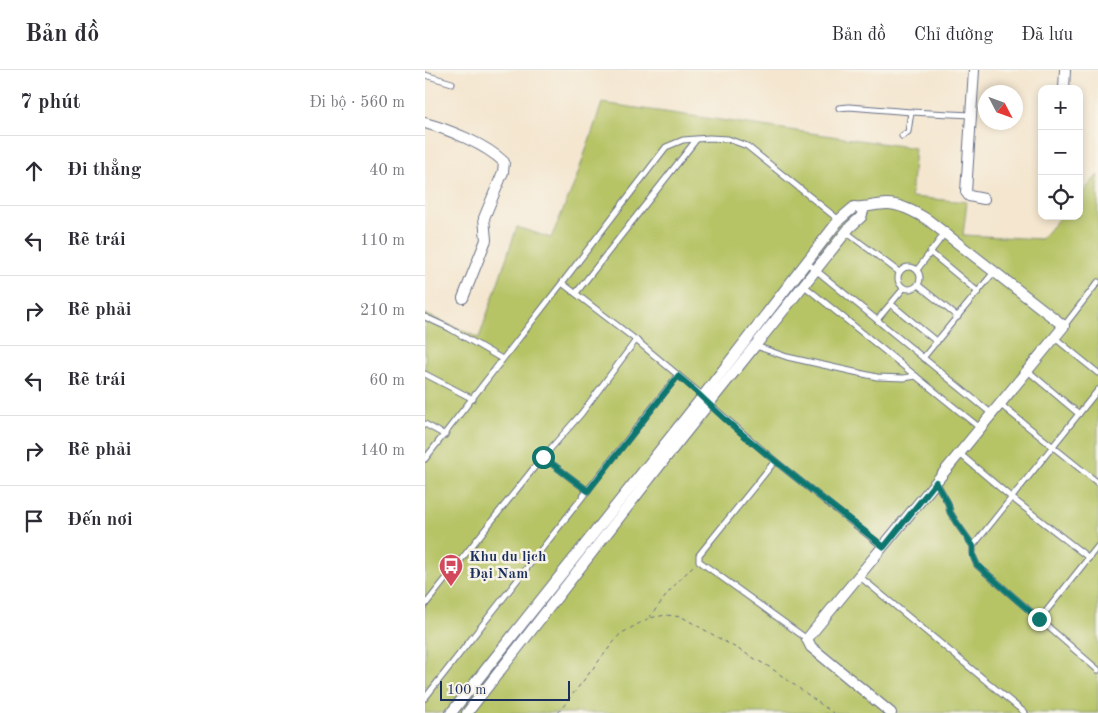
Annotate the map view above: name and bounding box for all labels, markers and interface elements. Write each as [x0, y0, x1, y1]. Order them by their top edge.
text: Bản đồ [25, 23, 99, 47]
text: Bản đồ [832, 26, 886, 44]
text: Chỉ đường [914, 26, 993, 44]
text: Đã lưu [1021, 26, 1073, 44]
north arrow [978, 85, 1023, 130]
map controls [1038, 85, 1083, 220]
button: + [1038, 85, 1083, 130]
text: 7 phút [20, 92, 80, 113]
text: Đi bộ · 560 m [309, 95, 405, 111]
button: − [1038, 130, 1083, 175]
icon: ahead [20, 157, 48, 185]
text: Đi thẳng [67, 161, 141, 180]
text: 40 m [369, 163, 405, 179]
button: locate [1038, 175, 1083, 220]
icon: left [20, 227, 48, 255]
text: Rẽ trái [67, 231, 126, 250]
text: 110 m [360, 233, 405, 249]
icon: right [20, 297, 48, 325]
text: Rẽ phải [67, 301, 131, 320]
text: 210 m [360, 303, 405, 319]
icon: left [20, 367, 48, 395]
text: Rẽ trái [67, 371, 126, 390]
text: 60 m [369, 373, 405, 389]
icon: right [20, 437, 48, 465]
text: Rẽ phải [67, 441, 131, 460]
text: 140 m [360, 443, 405, 459]
route start [532, 446, 555, 469]
icon: arrive [20, 507, 48, 535]
text: Đến nơi [67, 511, 133, 530]
place label: Khu du lịch Đại Nam [469, 550, 546, 582]
bus stop icon: Khu du lịch Đại Nam [438, 553, 464, 587]
route end [1028, 608, 1051, 631]
scale bar [440, 678, 570, 701]
text: 100 m [447, 683, 486, 697]

